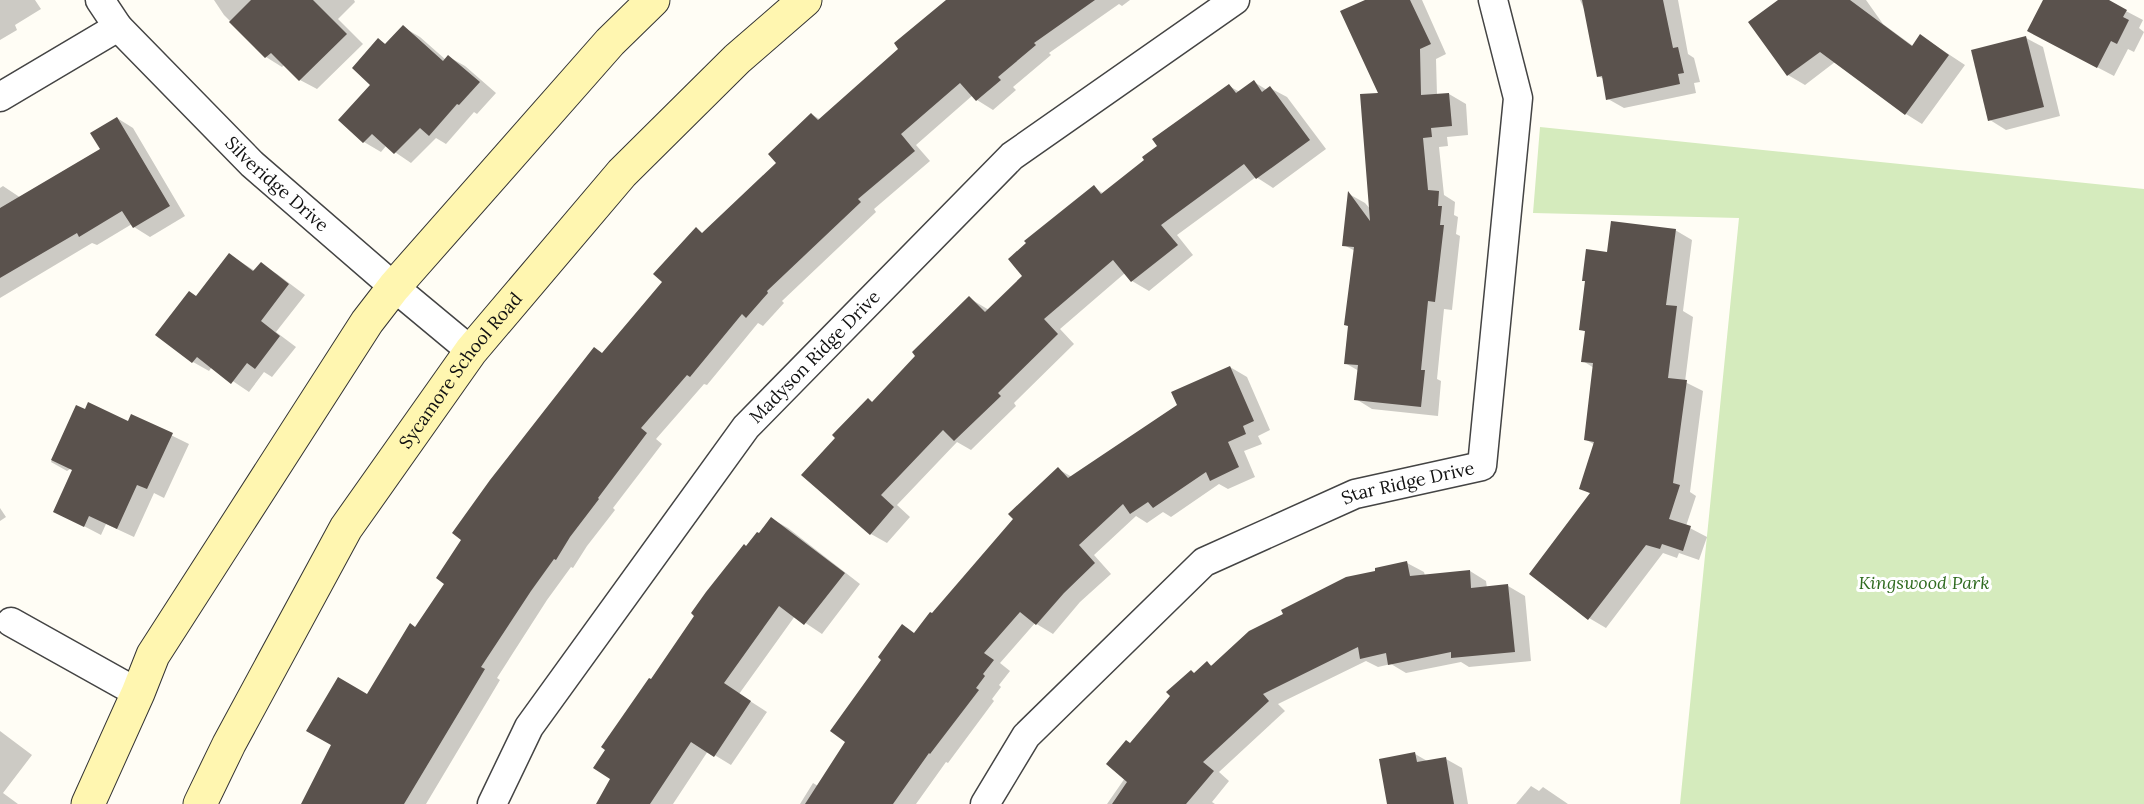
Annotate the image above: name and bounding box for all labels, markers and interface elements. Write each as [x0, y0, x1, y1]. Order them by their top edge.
street label: Silveridge Drive [220, 131, 334, 237]
street label: Madyson Ridge Drive [744, 285, 885, 428]
street label: Sycamore School Road [394, 287, 527, 453]
street label: Star Ridge Drive [1338, 456, 1477, 510]
park label: Kingswood Park [1858, 571, 1990, 594]

